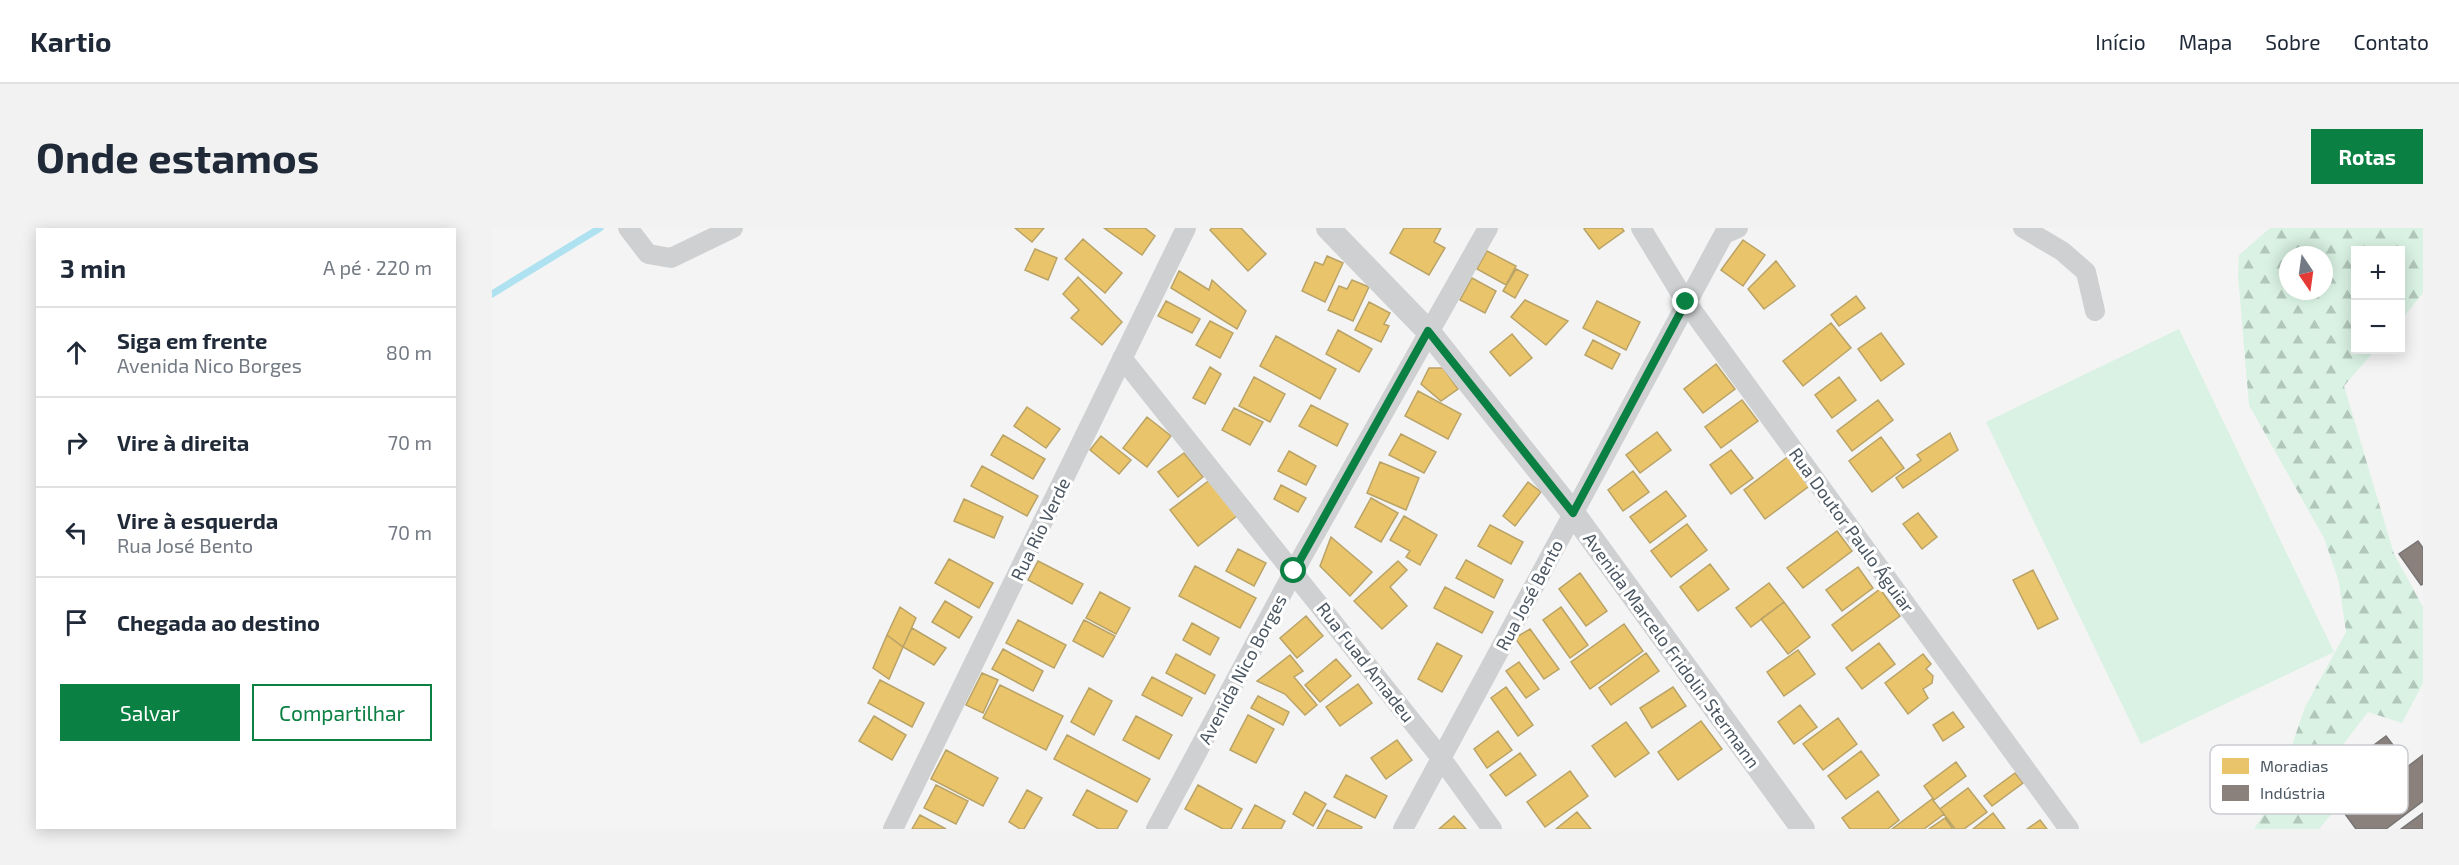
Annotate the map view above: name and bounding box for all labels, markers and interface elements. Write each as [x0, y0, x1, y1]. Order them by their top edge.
text: Kartio [30, 24, 111, 58]
text: Início [2095, 29, 2146, 54]
text: Mapa [2179, 29, 2232, 54]
text: Sobre [2265, 29, 2320, 54]
text: Contato [2353, 29, 2429, 54]
button: Rotas [2311, 129, 2423, 184]
text: Onde estamos [36, 131, 319, 181]
north arrow [2279, 246, 2333, 300]
map controls [2351, 246, 2405, 354]
button: + [2351, 246, 2405, 300]
text: 3 min [60, 252, 126, 283]
text: A pé · 220 m [323, 255, 432, 279]
route end [1672, 288, 1698, 314]
button: − [2351, 300, 2405, 354]
text: Siga em frente [117, 327, 267, 353]
icon: ahead [60, 336, 93, 369]
text: 80 m [386, 340, 432, 364]
text: Avenida Nico Borges [117, 353, 302, 377]
icon: right [60, 426, 93, 459]
text: Vire à direita [117, 429, 249, 455]
text: 70 m [388, 430, 432, 454]
street label: Rua Doutor Paulo Águiar [1785, 443, 1919, 617]
street label: Rua Rio Verde [1006, 474, 1074, 584]
text: Vire à esquerda [117, 507, 278, 533]
icon: left [60, 516, 93, 549]
text: 70 m [388, 520, 432, 544]
street label: Avenida Marcelo Fridolin Stermann [1579, 528, 1765, 772]
text: Rua José Bento [117, 533, 253, 557]
street label: Rua José Bento [1491, 536, 1567, 654]
route start [1280, 557, 1306, 583]
street label: Avenida Nico Borges [1193, 590, 1291, 748]
street label: Rua Fuad Amadeu [1312, 598, 1420, 726]
icon: arrive [60, 606, 93, 639]
text: Chegada ao destino [117, 609, 320, 635]
button: Salvar [60, 684, 240, 741]
button: Compartilhar [252, 684, 432, 741]
legend [2210, 745, 2408, 814]
text: Moradias [2260, 756, 2328, 775]
text: Indústria [2260, 783, 2325, 802]

